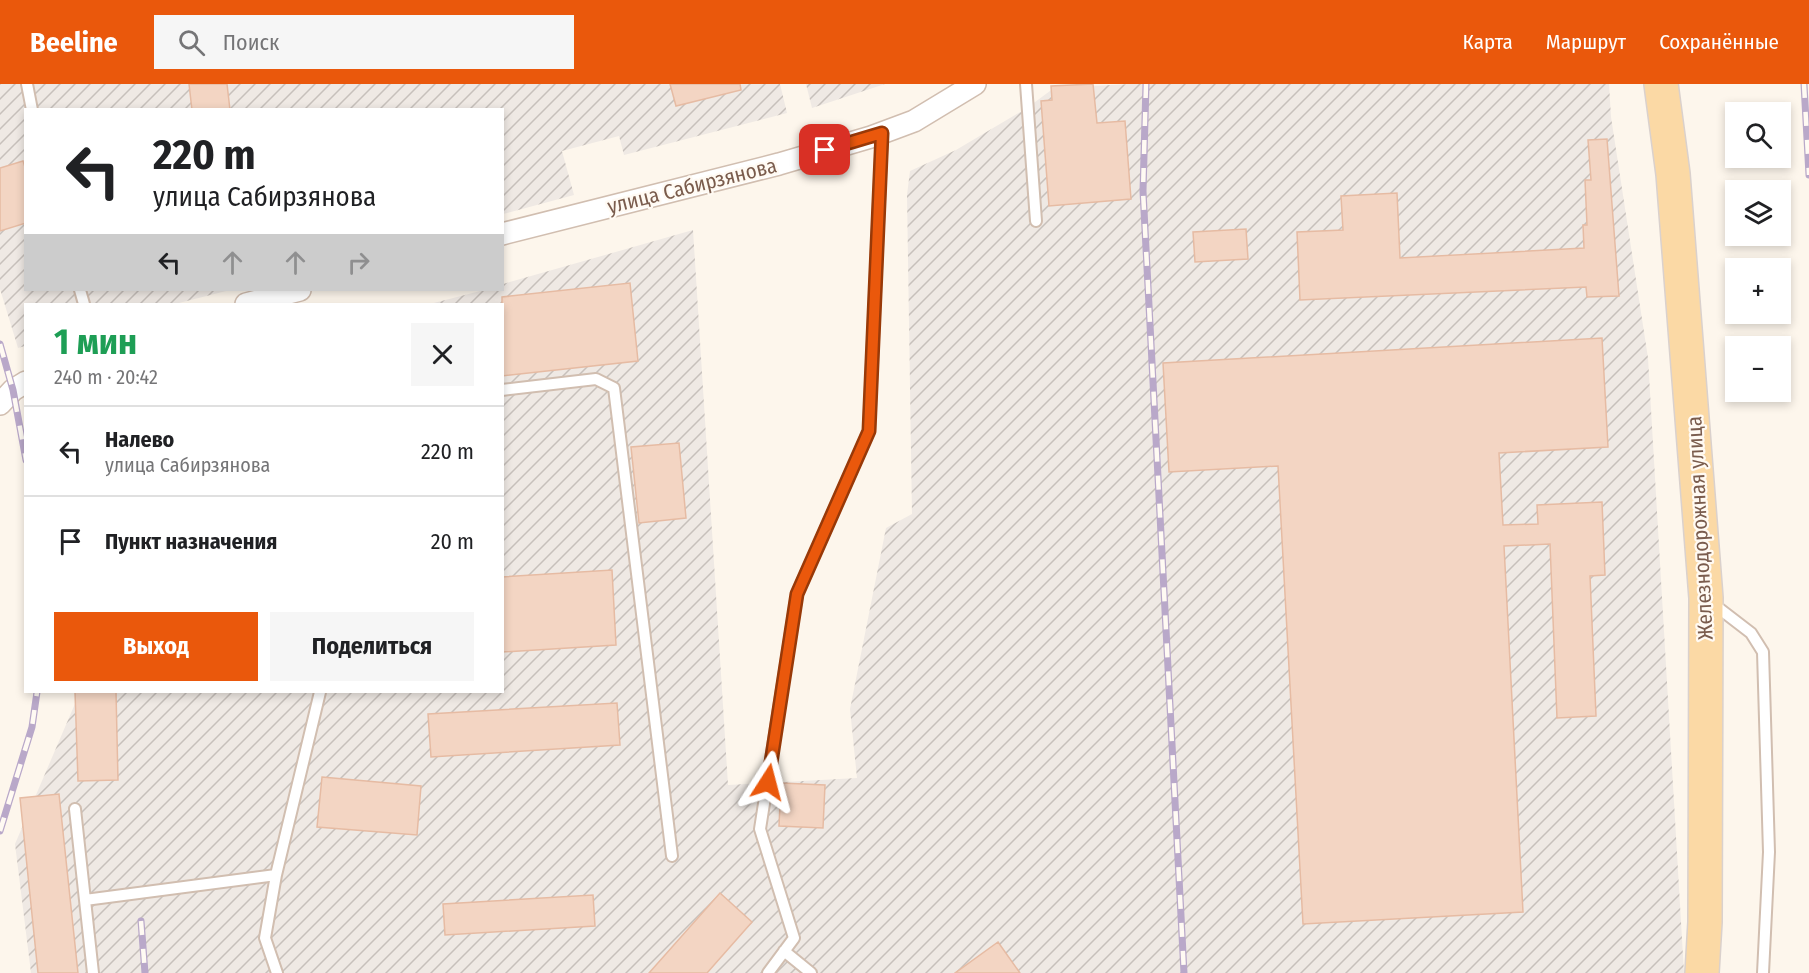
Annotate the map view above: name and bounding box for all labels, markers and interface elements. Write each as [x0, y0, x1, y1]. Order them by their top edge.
search box [154, 15, 574, 69]
text: Beeline [30, 26, 118, 59]
icon: search [175, 26, 208, 59]
text: Поиск [223, 29, 279, 56]
text: Карта [1463, 29, 1513, 55]
text: Маршрут [1546, 29, 1626, 55]
text: Сохранённые [1659, 29, 1779, 55]
map controls [1725, 102, 1791, 402]
button: search [1725, 102, 1791, 168]
pin [799, 124, 850, 175]
text: 220 m [153, 130, 256, 180]
icon: left [54, 132, 132, 210]
icon: arrive [808, 133, 841, 166]
street label: улица Сабирзянова [605, 152, 779, 220]
button: layers [1725, 180, 1791, 246]
text: улица Сабирзянова [153, 181, 376, 213]
icon: left [153, 246, 186, 279]
icon: ahead [216, 246, 249, 279]
icon: ahead [279, 246, 312, 279]
icon: right [342, 246, 375, 279]
button: + [1725, 258, 1791, 324]
text: 1 мин [54, 320, 137, 364]
button: close [411, 323, 474, 386]
button: − [1725, 336, 1791, 402]
text: 240 m · 20:42 [54, 365, 158, 389]
street label: Железнодорожная улица [1681, 415, 1719, 641]
text: Налево [105, 426, 174, 453]
icon: left [54, 435, 87, 468]
text: 220 m [421, 438, 474, 465]
text: улица Сабирзянова [105, 453, 270, 477]
icon: arrive [54, 525, 87, 558]
text: Пункт назначения [105, 528, 277, 555]
text: 20 m [431, 528, 474, 555]
button: Выход [54, 612, 258, 681]
button: Поделиться [270, 612, 474, 681]
position arrow [736, 750, 800, 814]

